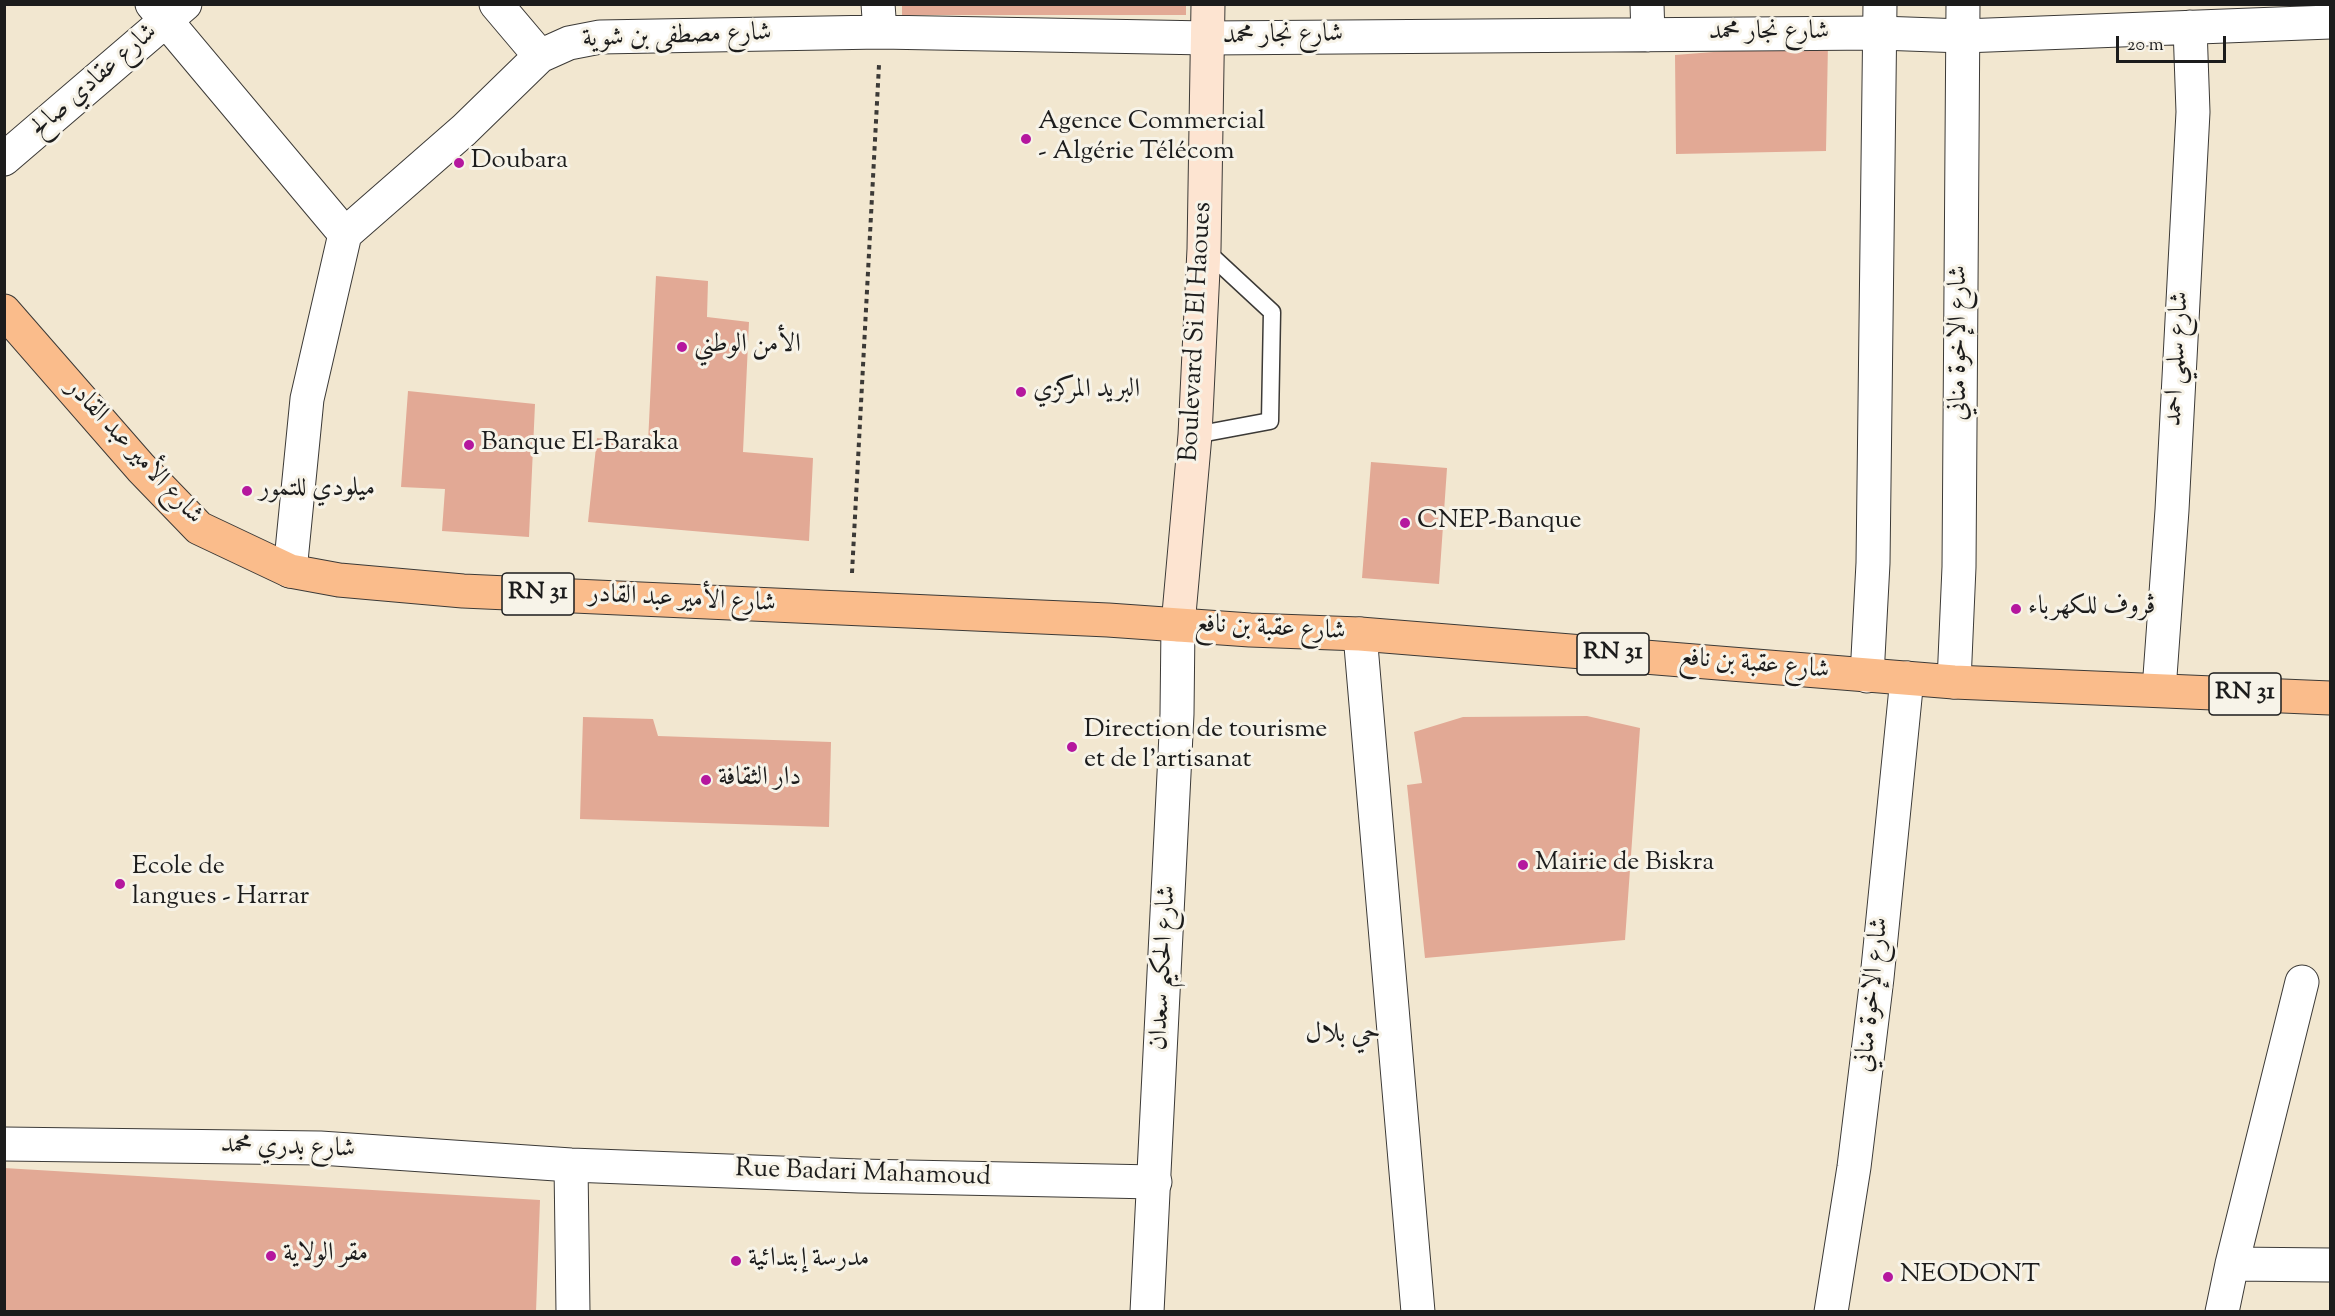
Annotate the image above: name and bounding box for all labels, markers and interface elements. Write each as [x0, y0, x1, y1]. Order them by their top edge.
street label: شارع عقادي صالح [25, 18, 165, 146]
street label: شارع نجار محمد [1709, 18, 1829, 50]
street label: شارع مصطفى بن شوية [582, 19, 772, 57]
street label: شارع نجار محمد [1223, 20, 1343, 54]
scale bar [2119, 24, 2228, 62]
text: 20 m [2127, 33, 2164, 59]
place label: Agence Commercial - Algérie Télécom [1038, 108, 1265, 170]
marker: Agence Commercial - Algérie Télécom [1019, 132, 1033, 146]
place label: Doubara [471, 147, 568, 179]
marker: Doubara [452, 156, 466, 170]
street label: Boulevard Si El Haoues [1176, 201, 1220, 463]
street label: شارع الإخوة مناني [1945, 265, 1977, 421]
street label: شارع سلمي احمد [2160, 291, 2198, 427]
place label: الأمن الوطني [694, 331, 801, 363]
marker: الأمن الوطني [675, 340, 689, 354]
street label: شارع الأمير عبد القادر [58, 374, 208, 532]
place label: البريد المركزي [1033, 376, 1140, 408]
marker: البريد المركزي [1014, 385, 1028, 399]
place label: Banque El-Baraka [481, 429, 679, 461]
marker: Banque El-Baraka [462, 438, 476, 452]
place label: ميلودي للتمور [259, 475, 375, 507]
marker: ميلودي للتمور [240, 484, 254, 498]
place label: CNEP-Banque [1417, 507, 1582, 539]
marker: CNEP-Banque [1398, 516, 1412, 530]
road number: RN 31 [502, 573, 574, 615]
street label: شارع الأمير عبد القادر [588, 581, 776, 621]
place label: ڤروف للكهرباء [2028, 593, 2156, 625]
marker: ڤروف للكهرباء [2009, 602, 2023, 616]
street label: شارع عقبة بن نافع [1194, 610, 1346, 650]
road number: RN 31 [1577, 633, 1649, 675]
street label: شارع عقبة بن نافع [1677, 644, 1831, 688]
road number: RN 31 [2209, 673, 2281, 715]
place label: Direction de tourisme et de l'artisanat [1084, 716, 1327, 778]
marker: Direction de tourisme et de l'artisanat [1065, 740, 1079, 754]
place label: دار الثقافة [718, 764, 801, 796]
marker: دار الثقافة [699, 773, 713, 787]
place label: Mairie de Biskra [1535, 849, 1714, 881]
place label: Ecole de langues - Harrar [132, 853, 309, 915]
marker: Mairie de Biskra [1516, 858, 1530, 872]
marker: Ecole de langues - Harrar [113, 877, 127, 891]
street label: شارع الحكيم سعدان [1145, 885, 1185, 1051]
street label: شارع الإخوة مناني [1850, 916, 1898, 1074]
district label: حي بلال [1305, 1020, 1381, 1052]
street label: شارع بدري محمد [220, 1131, 356, 1167]
street label: Rue Badari Mahamoud [735, 1155, 991, 1195]
place label: مقر الولاية [283, 1240, 368, 1272]
place label: مدرسة إبتدائية [748, 1245, 869, 1277]
marker: مقر الولاية [264, 1249, 278, 1263]
marker: مدرسة إبتدائية [729, 1254, 743, 1268]
place label: NEODONT [1900, 1261, 2040, 1293]
marker: NEODONT [1881, 1270, 1895, 1284]

